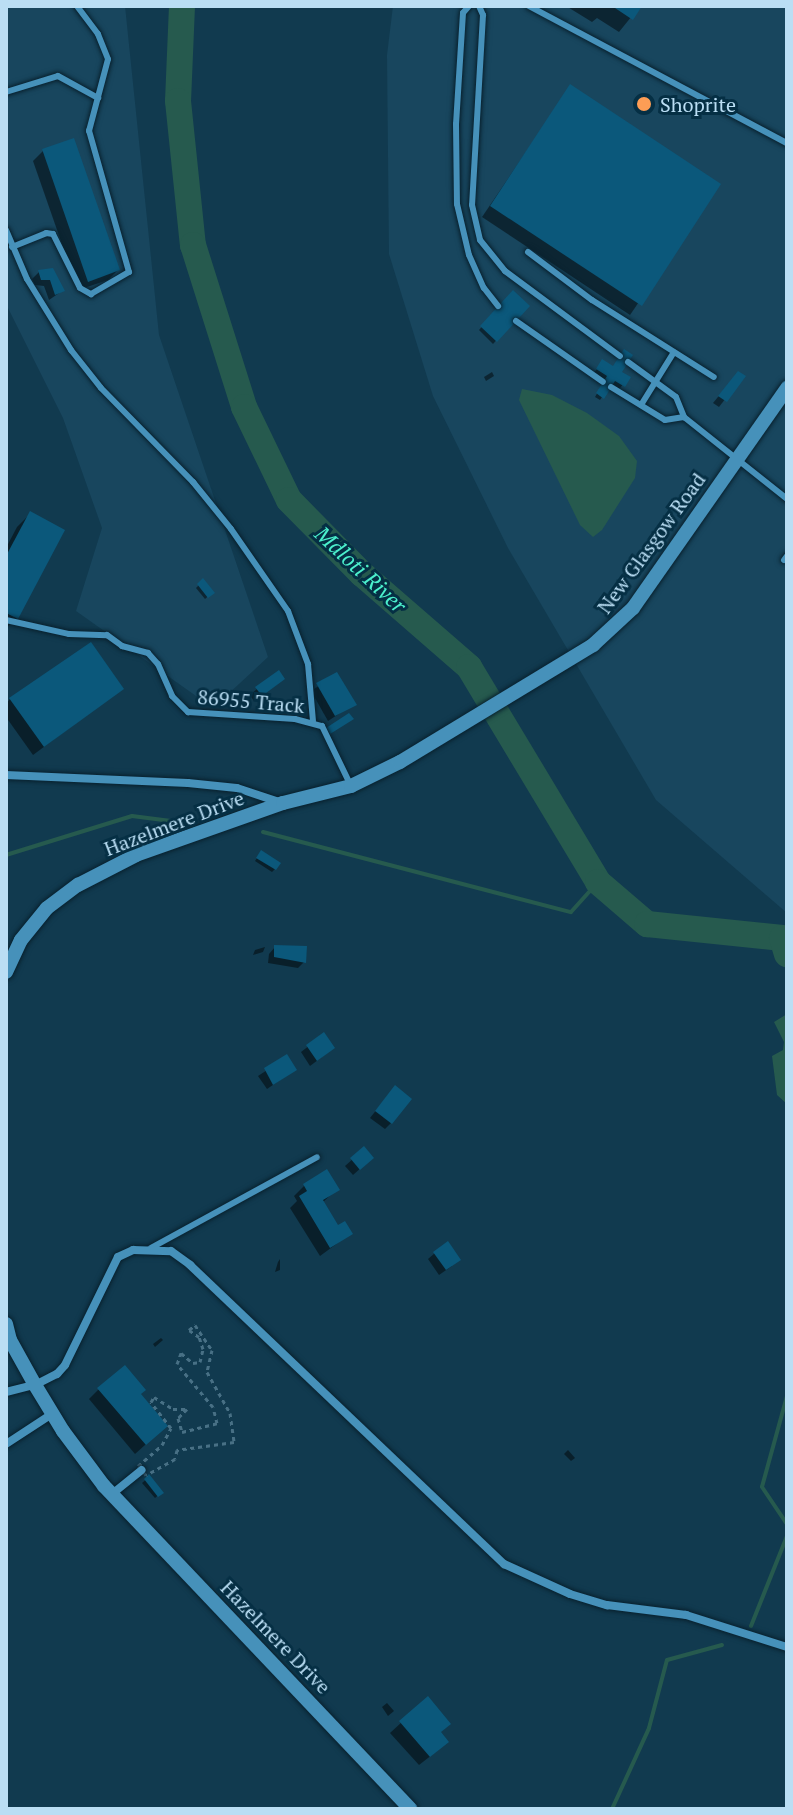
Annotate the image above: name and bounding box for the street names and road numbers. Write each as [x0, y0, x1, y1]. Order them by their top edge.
street label: New Glasgow Road [592, 468, 710, 618]
street label: 86955 Track [196, 684, 306, 718]
street label: Hazelmere Drive [101, 785, 247, 861]
street label: Hazelmere Drive [216, 1575, 336, 1699]

